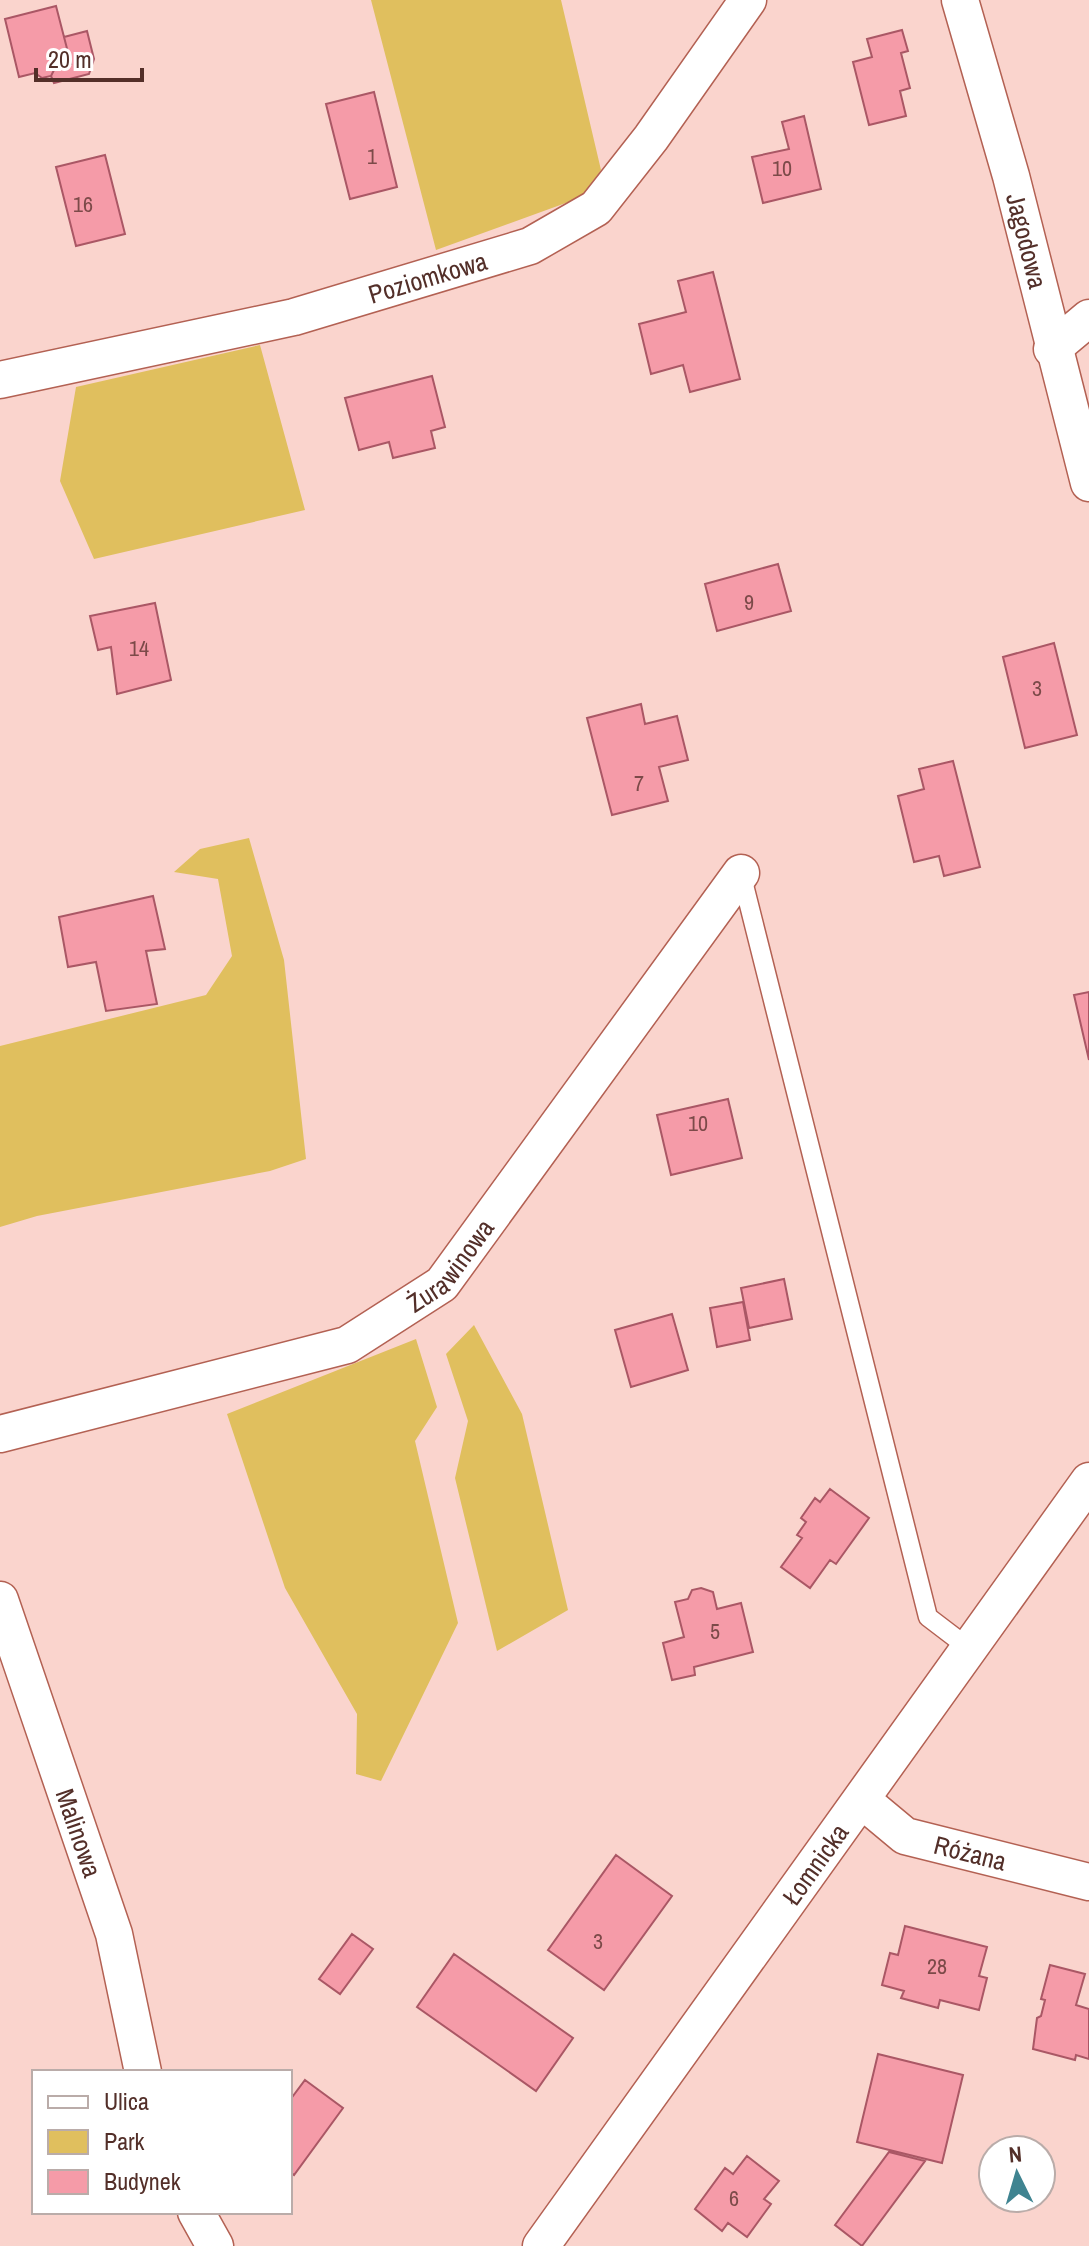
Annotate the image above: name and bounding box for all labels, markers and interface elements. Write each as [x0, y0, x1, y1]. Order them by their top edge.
scale bar [36, 32, 142, 82]
text: 20 m [48, 43, 92, 75]
house number: 1 [367, 141, 377, 171]
house number: 10 [772, 153, 792, 183]
house number: 16 [73, 189, 93, 219]
street label: Jagodowa [999, 189, 1056, 292]
street label: Poziomkowa [364, 242, 491, 311]
house number: 9 [744, 587, 754, 617]
house number: 14 [129, 633, 149, 663]
house number: 3 [1032, 673, 1042, 703]
house number: 7 [634, 768, 644, 798]
house number: 10 [688, 1108, 708, 1138]
street label: Żurawinowa [400, 1211, 502, 1320]
house number: 5 [710, 1616, 720, 1646]
street label: Malinowa [48, 1784, 111, 1882]
street label: Łomnicka [774, 1816, 856, 1912]
street label: Różana [930, 1826, 1010, 1878]
house number: 3 [593, 1926, 603, 1956]
house number: 28 [927, 1951, 947, 1981]
legend [32, 2070, 292, 2214]
text: Ulica [104, 2085, 149, 2117]
text: Park [104, 2125, 145, 2157]
north arrow [977, 2134, 1057, 2214]
text: N [1007, 2139, 1023, 2170]
text: Budynek [104, 2165, 181, 2197]
house number: 6 [729, 2183, 739, 2213]

